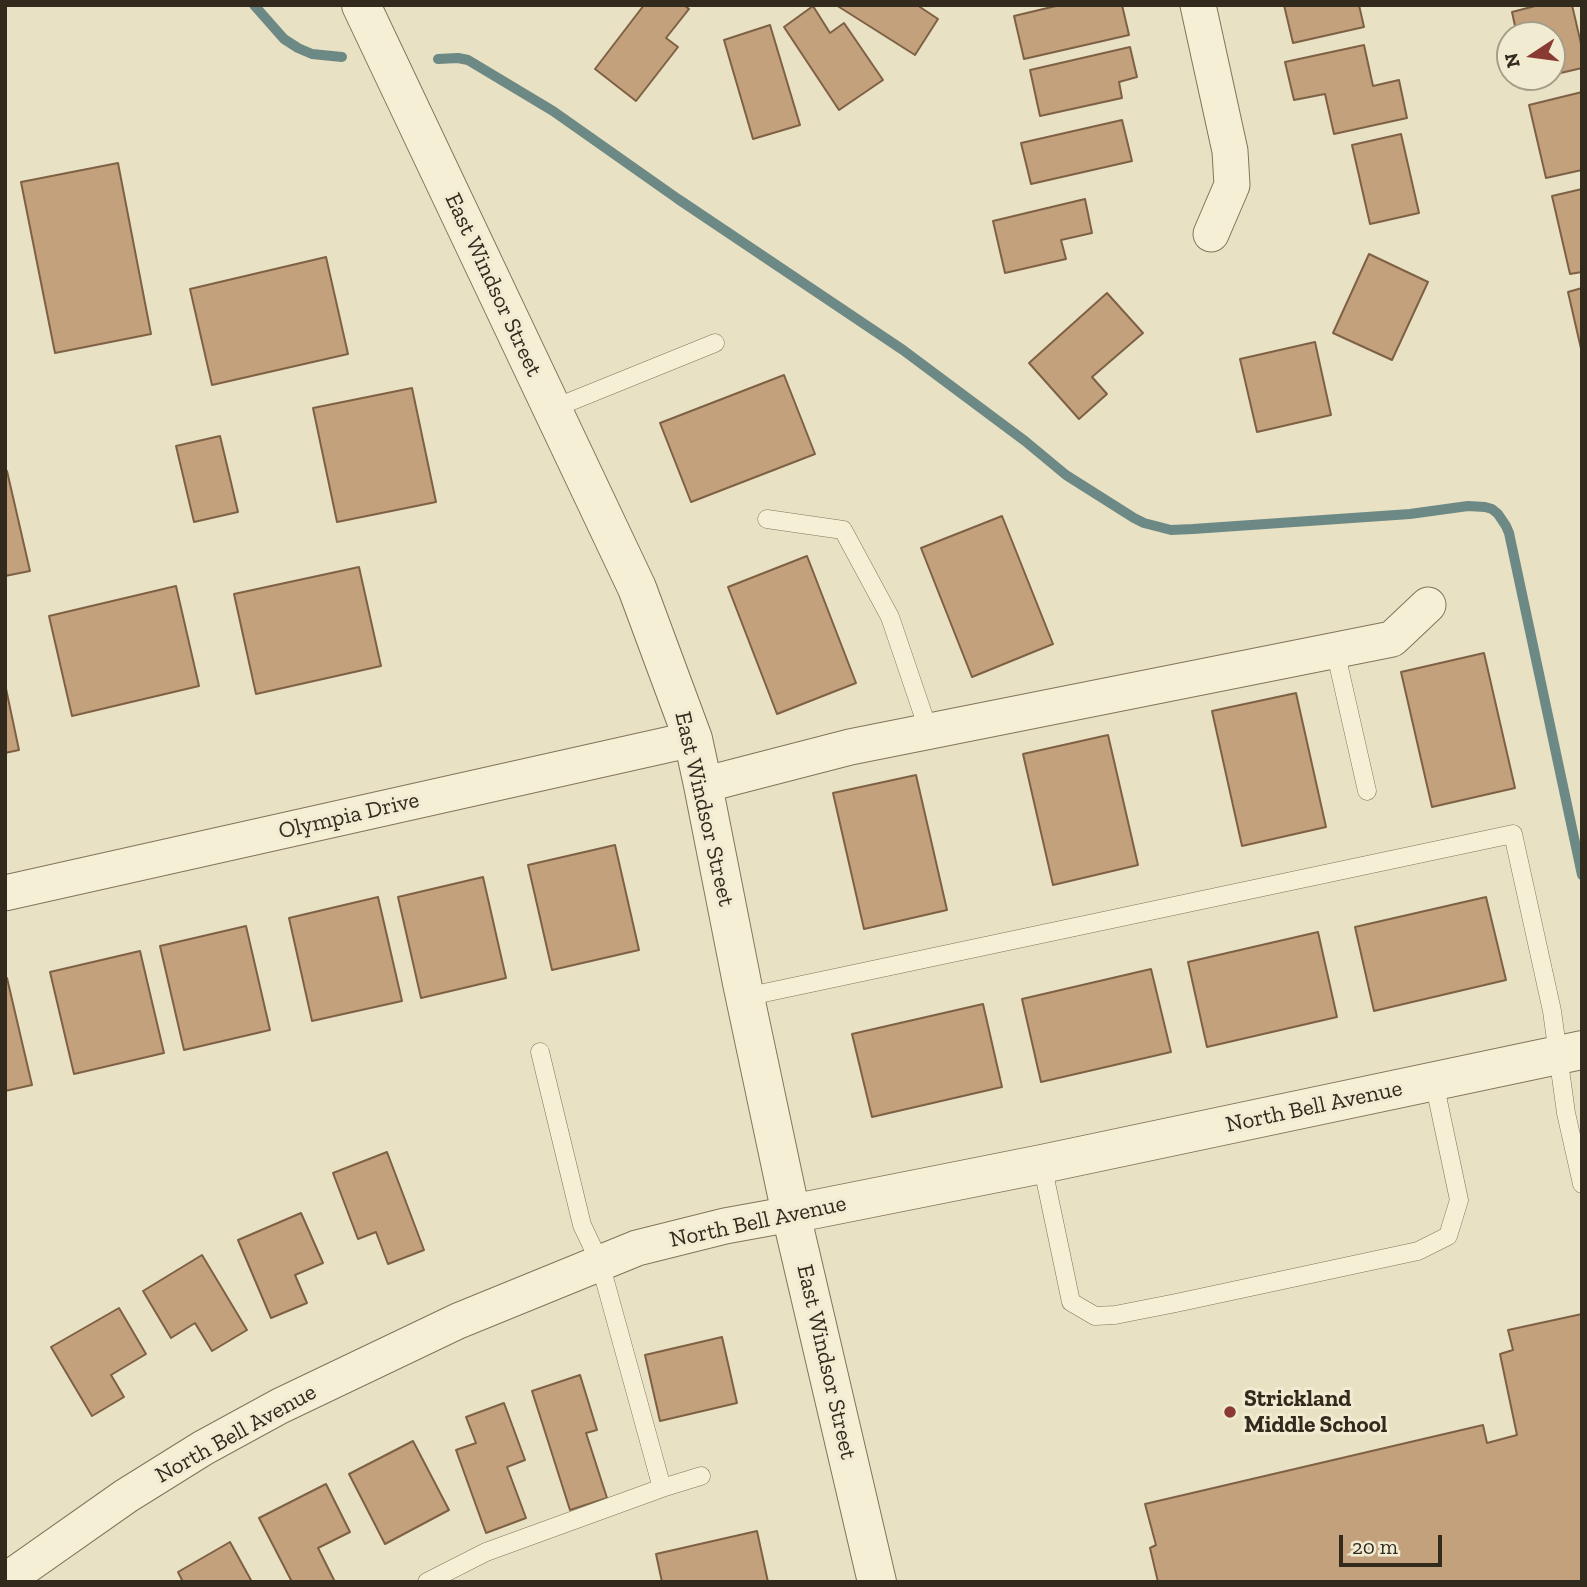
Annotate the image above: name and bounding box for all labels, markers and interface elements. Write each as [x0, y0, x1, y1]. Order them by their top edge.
north arrow [1496, 21, 1566, 91]
text: N [1499, 51, 1525, 70]
street label: East Windsor Street [438, 189, 548, 381]
street label: East Windsor Street [668, 709, 740, 909]
street label: Olympia Drive [276, 786, 422, 846]
street label: North Bell Avenue [1223, 1075, 1405, 1139]
street label: North Bell Avenue [667, 1190, 849, 1254]
street label: East Windsor Street [790, 1262, 862, 1462]
street label: North Bell Avenue [151, 1378, 321, 1490]
place label: Strickland Middle School [1244, 1385, 1387, 1439]
marker: Strickland Middle School [1222, 1404, 1238, 1420]
scale bar [1342, 1520, 1445, 1564]
text: 20 m [1352, 1534, 1398, 1559]

